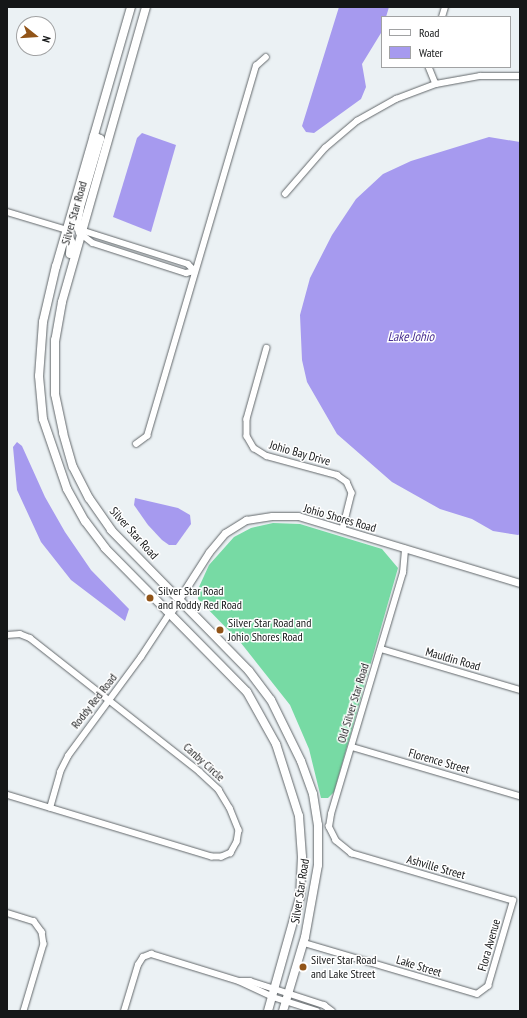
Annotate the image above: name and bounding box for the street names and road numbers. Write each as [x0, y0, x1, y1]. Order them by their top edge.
street label: Silver Star Road [58, 180, 90, 246]
street label: Johio Bay Drive [268, 437, 332, 469]
street label: Johio Shores Road [302, 501, 378, 535]
street label: Silver Star Road [107, 504, 161, 562]
street label: Mauldin Road [424, 644, 482, 674]
street label: Old Silver Star Road [334, 661, 372, 745]
street label: Roddy Red Road [68, 670, 120, 732]
street label: Canby Circle [180, 740, 228, 784]
street label: Florence Street [407, 745, 471, 777]
street label: Ashville Street [405, 852, 467, 882]
street label: Silver Star Road [288, 858, 312, 924]
street label: Flora Avenue [475, 917, 503, 973]
street label: Lake Street [395, 952, 443, 980]

